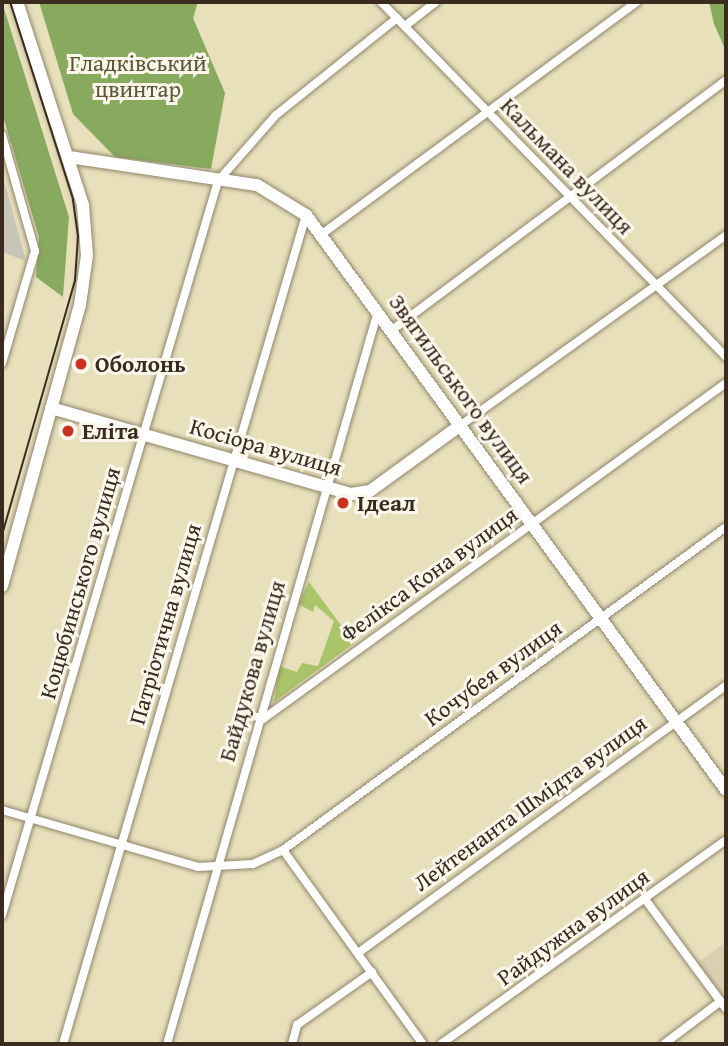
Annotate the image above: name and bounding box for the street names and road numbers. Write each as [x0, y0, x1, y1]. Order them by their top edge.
street label: Кальмана вулиця [495, 92, 639, 240]
street label: Звягильського вулиця [383, 289, 539, 489]
street label: Косіора вулиця [187, 412, 345, 482]
street label: Коцюбинського вулиця [34, 464, 126, 702]
street label: Фелікса Кона вулиця [335, 500, 523, 648]
street label: Патріотична вулиця [123, 520, 207, 728]
street label: Байдукова вулиця [213, 577, 291, 765]
street label: Кочубея вулиця [419, 614, 567, 732]
street label: Лейтенанта Шмідта вулиця [408, 709, 652, 897]
street label: Райдужна вулиця [492, 863, 654, 991]

